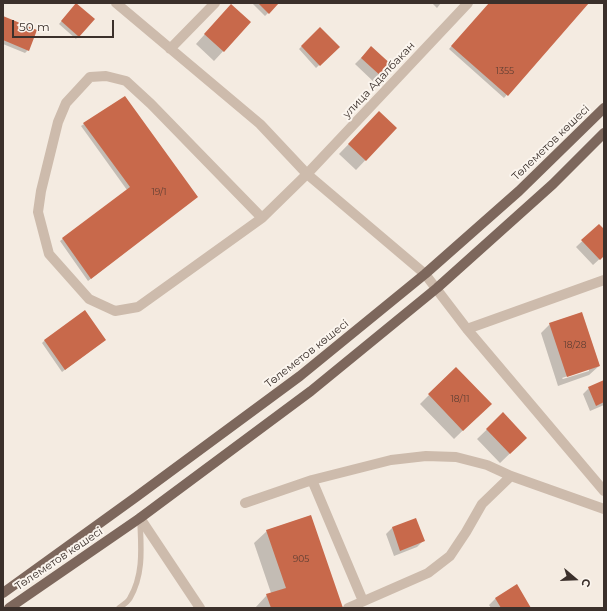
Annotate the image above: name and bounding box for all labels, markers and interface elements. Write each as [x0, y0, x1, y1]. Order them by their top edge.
scale bar [14, 12, 116, 38]
text: 50 m [19, 19, 50, 34]
street label: улица Адалбакан [340, 39, 418, 121]
house number: 1355 [496, 66, 514, 76]
street label: Төлеметов көшесі [509, 103, 593, 183]
house number: 19/1 [151, 187, 167, 197]
street label: Төлеметов көшесі [262, 317, 352, 391]
house number: 18/28 [564, 340, 586, 350]
house number: 18/11 [451, 394, 469, 404]
street label: Төлеметов көшесі [13, 525, 105, 593]
house number: 905 [293, 554, 309, 564]
north arrow [555, 559, 595, 599]
text: С [578, 577, 594, 589]

